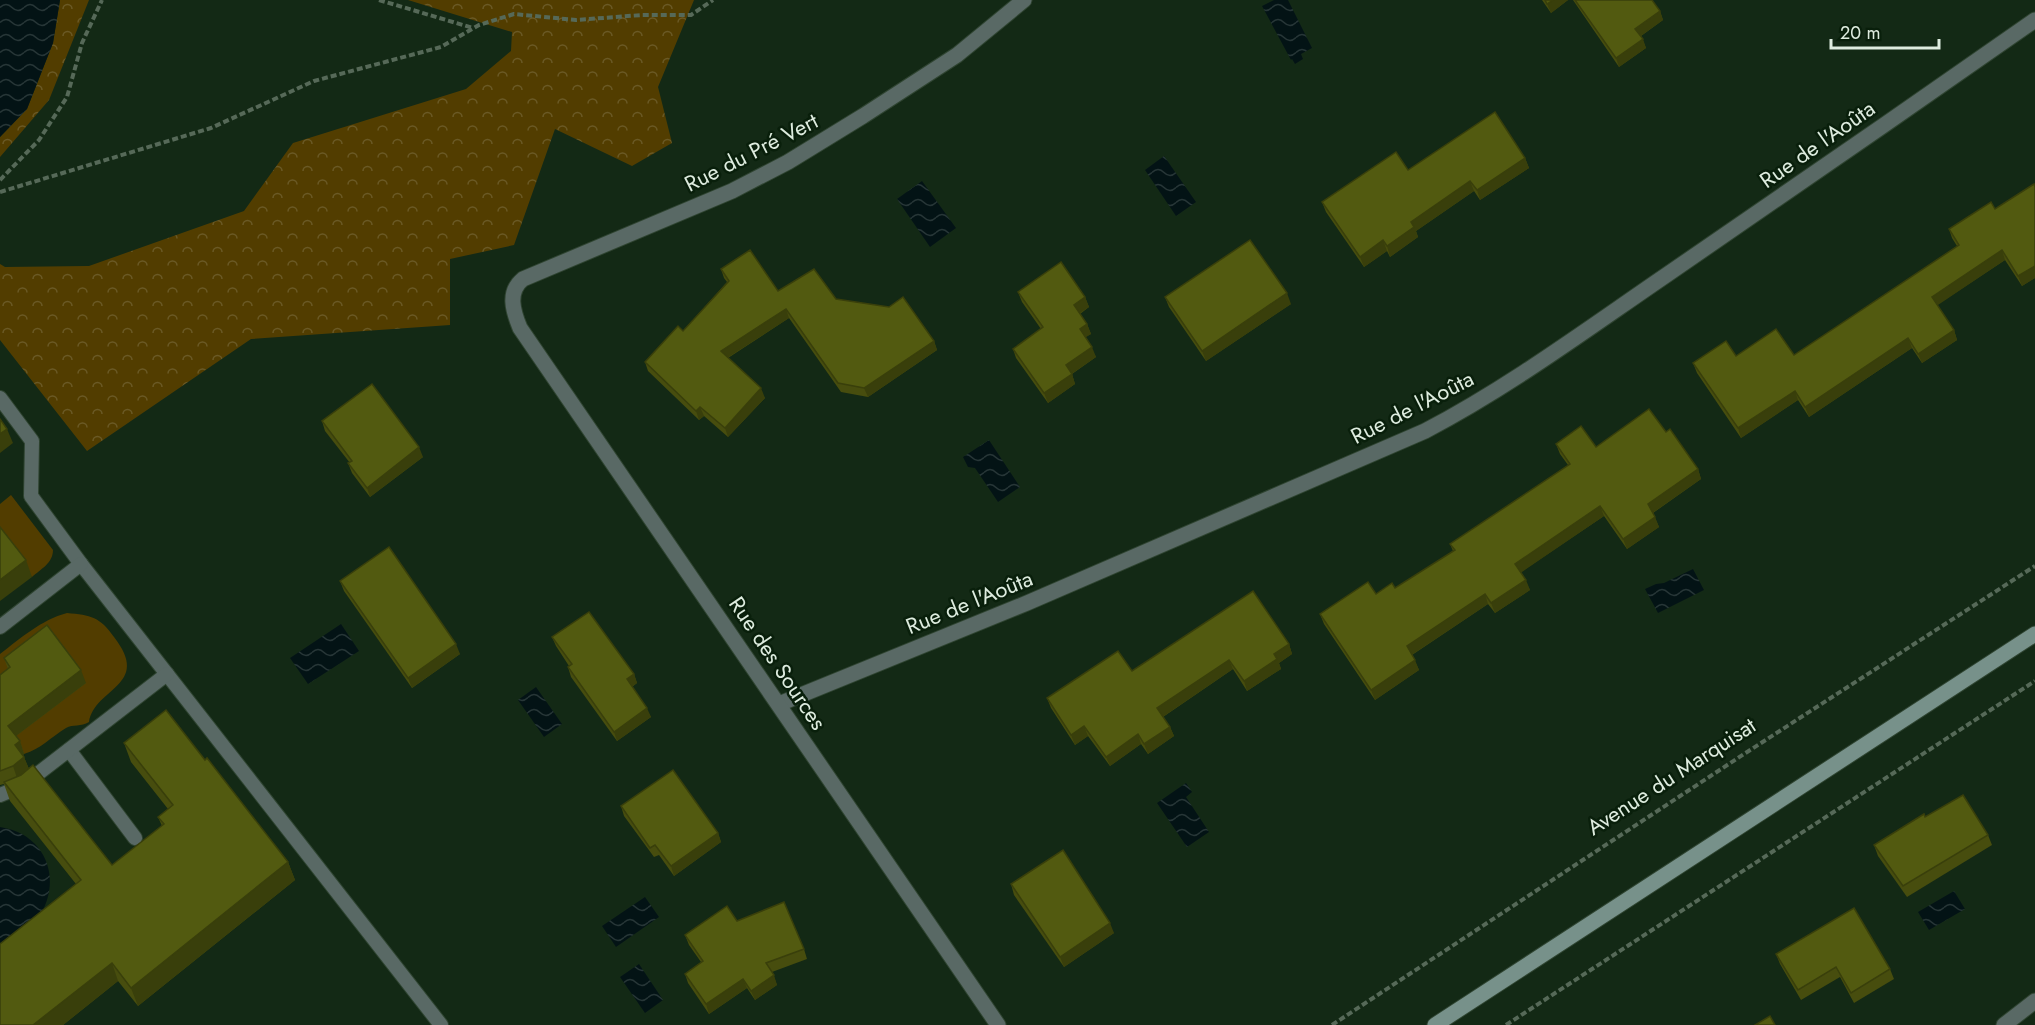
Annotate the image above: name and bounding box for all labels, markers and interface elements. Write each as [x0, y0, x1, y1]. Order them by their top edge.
scale bar [1831, 12, 1939, 50]
text: 20 m [1840, 20, 1880, 46]
street label: Rue de l'Aoûta [1753, 92, 1881, 196]
street label: Rue du Pré Vert [679, 104, 824, 199]
street label: Rue de l'Aoûta [1345, 362, 1479, 452]
street label: Rue de l'Aoûta [901, 562, 1037, 642]
street label: Rue des Sources [721, 590, 835, 736]
street label: Avenue du Marquisat [1580, 709, 1762, 843]

